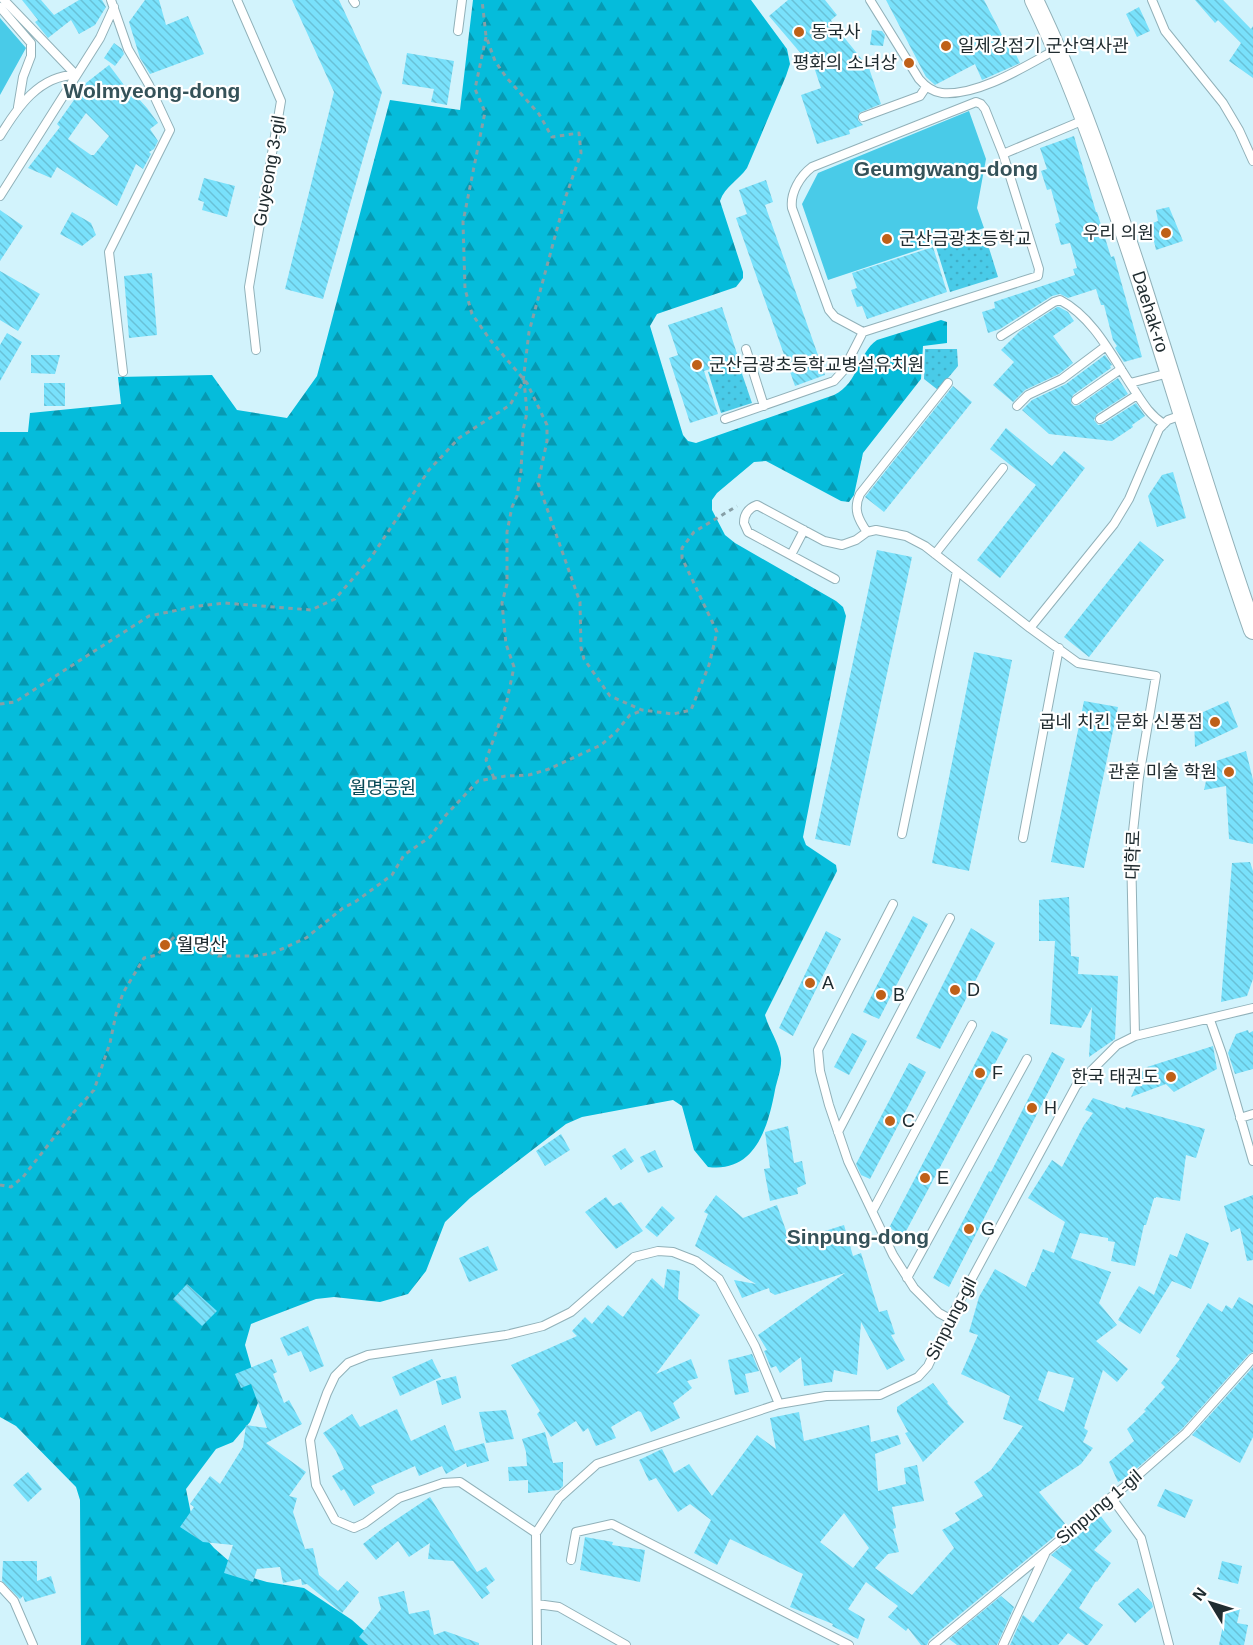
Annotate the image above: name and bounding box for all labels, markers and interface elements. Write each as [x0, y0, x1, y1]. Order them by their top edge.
place label: 동국사 [811, 22, 861, 42]
marker: 동국사 [792, 25, 806, 39]
place label: 일제강점기 군산역사관 [958, 36, 1129, 56]
marker: 일제강점기 군산역사관 [939, 39, 953, 53]
place label: 평화의 소녀상 [793, 53, 897, 73]
marker: 평화의 소녀상 [902, 56, 916, 70]
district label: Wolmyeong-dong [64, 79, 240, 102]
street label: Guyeong 3-gil [249, 114, 289, 228]
district label: Geumgwang-dong [854, 157, 1038, 180]
place label: 우리 의원 [1083, 223, 1154, 243]
marker: 우리 의원 [1159, 226, 1173, 240]
place label: 군산금광초등학교 [899, 229, 1031, 249]
marker: 군산금광초등학교 [880, 232, 894, 246]
street label: Daehak-ro [1128, 269, 1173, 355]
place label: 군산금광초등학교병설유치원 [709, 355, 924, 375]
marker: 군산금광초등학교병설유치원 [690, 358, 704, 372]
place label: 굽네 치킨 문화 신풍점 [1039, 712, 1203, 732]
marker: 굽네 치킨 문화 신풍점 [1208, 715, 1222, 729]
place label: 관훈 미술 학원 [1108, 762, 1217, 782]
marker: 관훈 미술 학원 [1222, 765, 1236, 779]
park label: 월명공원 [350, 778, 416, 798]
street label: 대학로 [1122, 830, 1144, 880]
place label: 월명산 [177, 935, 227, 955]
marker: 월명산 [158, 938, 172, 952]
place label: A [822, 973, 834, 993]
marker: A [803, 976, 817, 990]
place label: D [967, 980, 980, 1000]
marker: D [948, 983, 962, 997]
place label: B [893, 985, 905, 1005]
marker: B [874, 988, 888, 1002]
place label: F [992, 1063, 1003, 1083]
marker: F [973, 1066, 987, 1080]
place label: 한국 태권도 [1071, 1067, 1159, 1087]
marker: 한국 태권도 [1164, 1070, 1178, 1084]
place label: H [1044, 1098, 1057, 1118]
marker: H [1025, 1101, 1039, 1115]
place label: C [902, 1111, 915, 1131]
marker: C [883, 1114, 897, 1128]
place label: E [937, 1168, 949, 1188]
marker: E [918, 1171, 932, 1185]
place label: G [981, 1219, 995, 1239]
marker: G [962, 1222, 976, 1236]
district label: Sinpung-dong [787, 1225, 929, 1248]
street label: Sinpung-gil [922, 1274, 980, 1364]
street label: Sinpung 1-gil [1052, 1466, 1146, 1548]
north arrow [1181, 1573, 1241, 1633]
text: N [1189, 1584, 1210, 1604]

